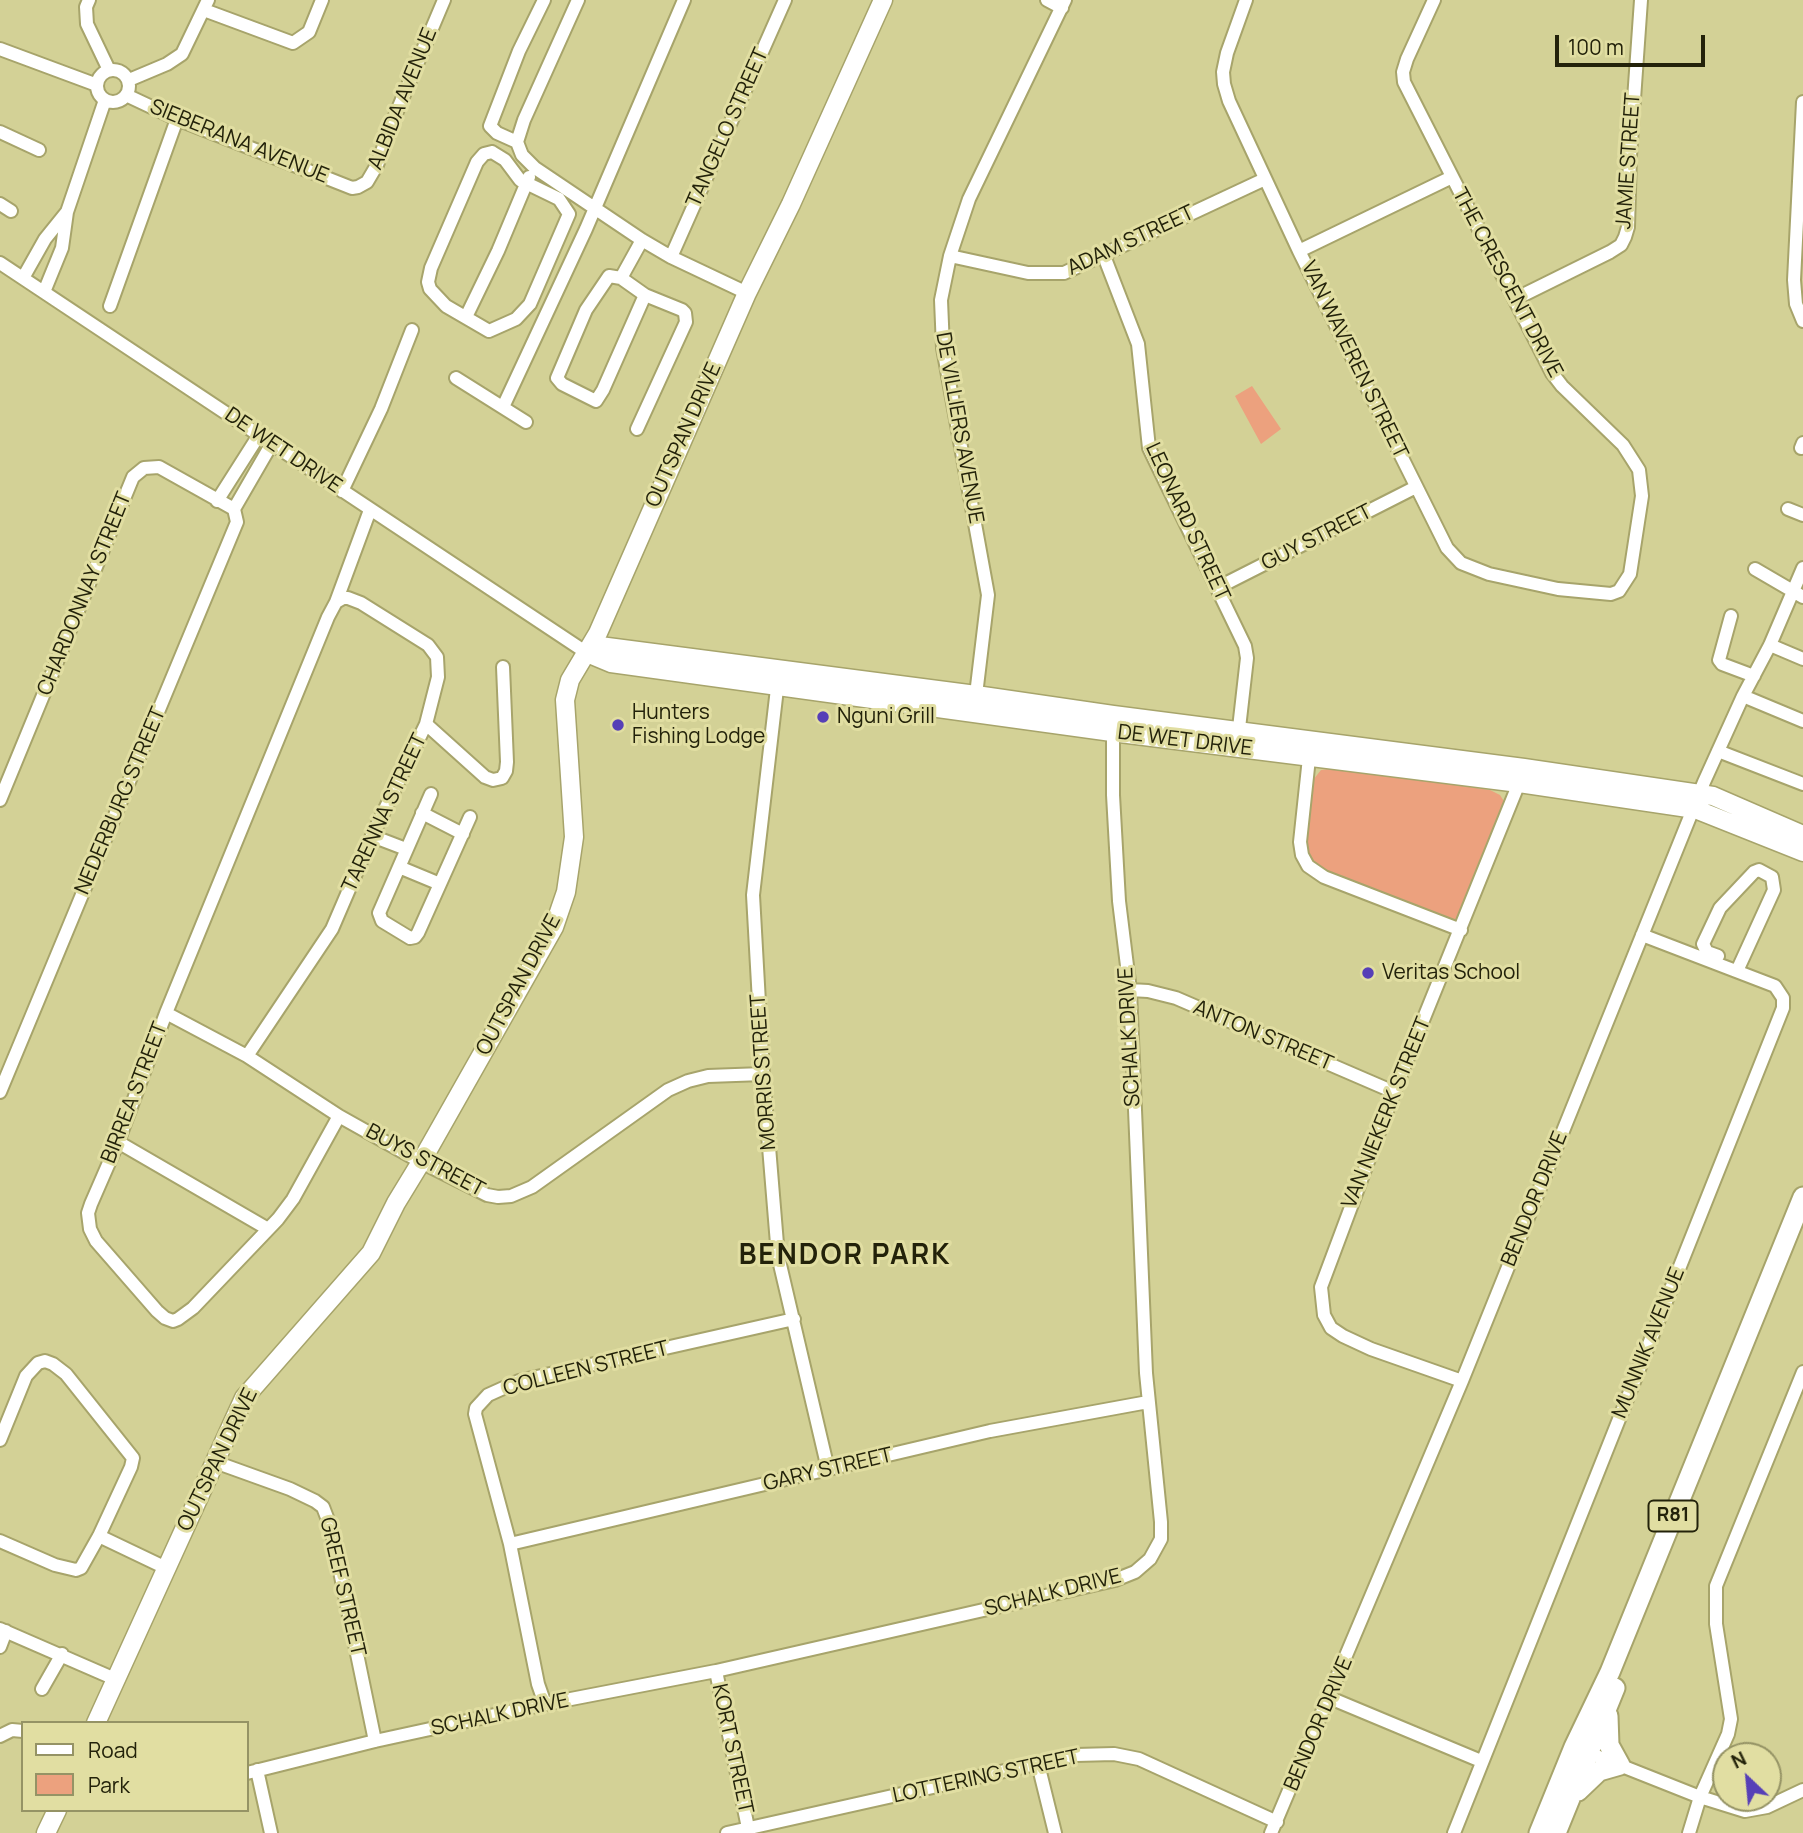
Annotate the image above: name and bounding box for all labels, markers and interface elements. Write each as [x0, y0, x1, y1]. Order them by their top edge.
scale bar [1558, 21, 1708, 65]
street label: ALBIDA AVENUE [363, 24, 443, 174]
text: 100 m [1568, 33, 1624, 61]
street label: TANGELO STREET [682, 45, 774, 211]
street label: JAMIE STREET [1612, 92, 1646, 230]
street label: SIEBERANA AVENUE [146, 95, 332, 189]
street label: THE CRESCENT DRIVE [1446, 184, 1568, 382]
street label: ADAM STREET [1063, 201, 1199, 281]
street label: VAN WAVEREN STREET [1295, 257, 1413, 463]
street label: DE VILLIERS AVENUE [930, 330, 988, 526]
street label: OUTSPAN DRIVE [641, 359, 727, 511]
street label: DE WET DRIVE [220, 403, 346, 499]
street label: LEONARD STREET [1139, 439, 1235, 605]
street label: CHARDONNAY STREET [33, 489, 137, 699]
street label: GUY STREET [1258, 499, 1376, 577]
place label: Hunters Fishing Lodge [632, 700, 765, 750]
street label: NEDERBURG STREET [70, 704, 172, 898]
place label: Nguni Grill [837, 704, 935, 730]
marker: Nguni Grill [815, 709, 831, 725]
marker: Hunters Fishing Lodge [610, 717, 626, 733]
street label: DE WET DRIVE [1116, 720, 1254, 762]
street label: TARENNA STREET [337, 730, 433, 896]
street label: OUTSPAN DRIVE [471, 910, 567, 1060]
place label: Veritas School [1382, 960, 1520, 986]
marker: Veritas School [1360, 965, 1376, 981]
street label: SCHALK DRIVE [1114, 966, 1146, 1108]
street label: MORRIS STREET [746, 993, 782, 1151]
street label: ANTON STREET [1189, 995, 1337, 1077]
street label: VAN NIEKERK STREET [1337, 1014, 1437, 1212]
street label: BIRREA STREET [97, 1019, 173, 1167]
street label: BUYS STREET [361, 1119, 489, 1203]
street label: BENDOR DRIVE [1497, 1128, 1573, 1270]
district label: BENDOR PARK [740, 1239, 950, 1273]
street label: MUNNIK AVENUE [1607, 1264, 1691, 1422]
street label: COLLEEN STREET [501, 1336, 671, 1402]
street label: OUTSPAN DRIVE [173, 1384, 263, 1536]
street label: GARY STREET [761, 1443, 895, 1497]
road number: R81 [1648, 1500, 1698, 1532]
street label: GREEF STREET [314, 1515, 370, 1659]
street label: SCHALK DRIVE [982, 1564, 1124, 1622]
street label: BENDOR DRIVE [1279, 1653, 1359, 1795]
street label: KORT STREET [706, 1682, 758, 1816]
street label: SCHALK DRIVE [429, 1688, 571, 1742]
legend [21, 1721, 248, 1812]
text: Road [88, 1736, 138, 1764]
north arrow [1712, 1742, 1782, 1812]
street label: LOTTERING STREET [890, 1745, 1082, 1809]
text: N [1727, 1745, 1751, 1775]
text: Park [88, 1771, 130, 1799]

